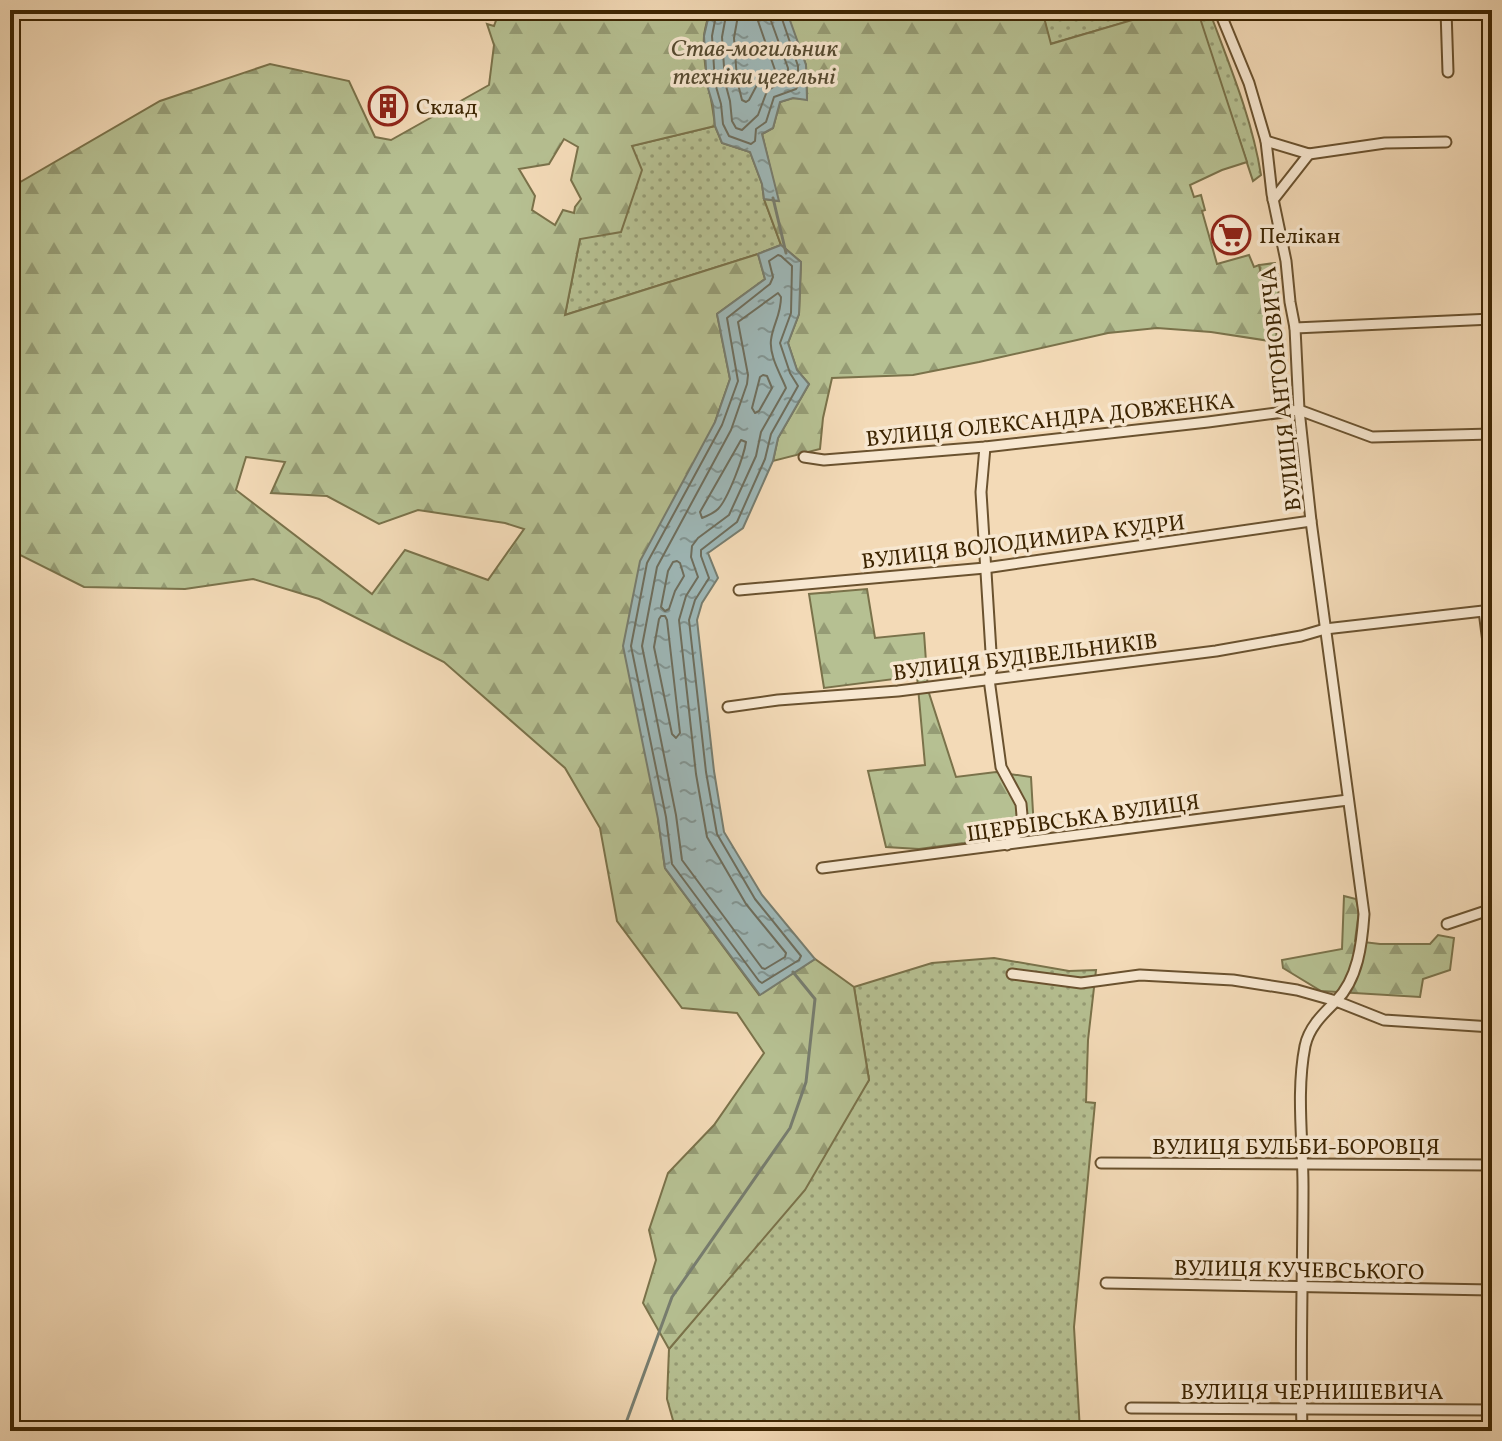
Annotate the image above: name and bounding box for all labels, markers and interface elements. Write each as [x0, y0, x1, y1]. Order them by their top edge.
water label: Став-могильник техніки цегельні [670, 33, 838, 95]
building icon: Склад [367, 85, 409, 127]
place label: Склад [416, 93, 478, 124]
supermarket icon: Пелікан [1210, 214, 1252, 256]
place label: Пелікан [1259, 222, 1340, 253]
street label: ВУЛИЦЯ АНТОНОВИЧА [1254, 265, 1311, 513]
street label: ВУЛИЦЯ ОЛЕКСАНДРА ДОВЖЕНКА [864, 387, 1236, 456]
street label: ВУЛИЦЯ ВОЛОДИМИРА КУДРИ [860, 508, 1187, 579]
street label: ВУЛИЦЯ БУДІВЕЛЬНИКІВ [891, 627, 1159, 690]
street label: ЩЕРБІВСЬКА ВУЛИЦЯ [965, 788, 1202, 851]
street label: ВУЛИЦЯ БУЛЬБИ-БОРОВЦЯ [1152, 1133, 1440, 1164]
street label: ВУЛИЦЯ КУЧЕВСЬКОГО [1173, 1254, 1424, 1289]
street label: ВУЛИЦЯ ЧЕРНИШЕВИЧА [1180, 1378, 1444, 1409]

